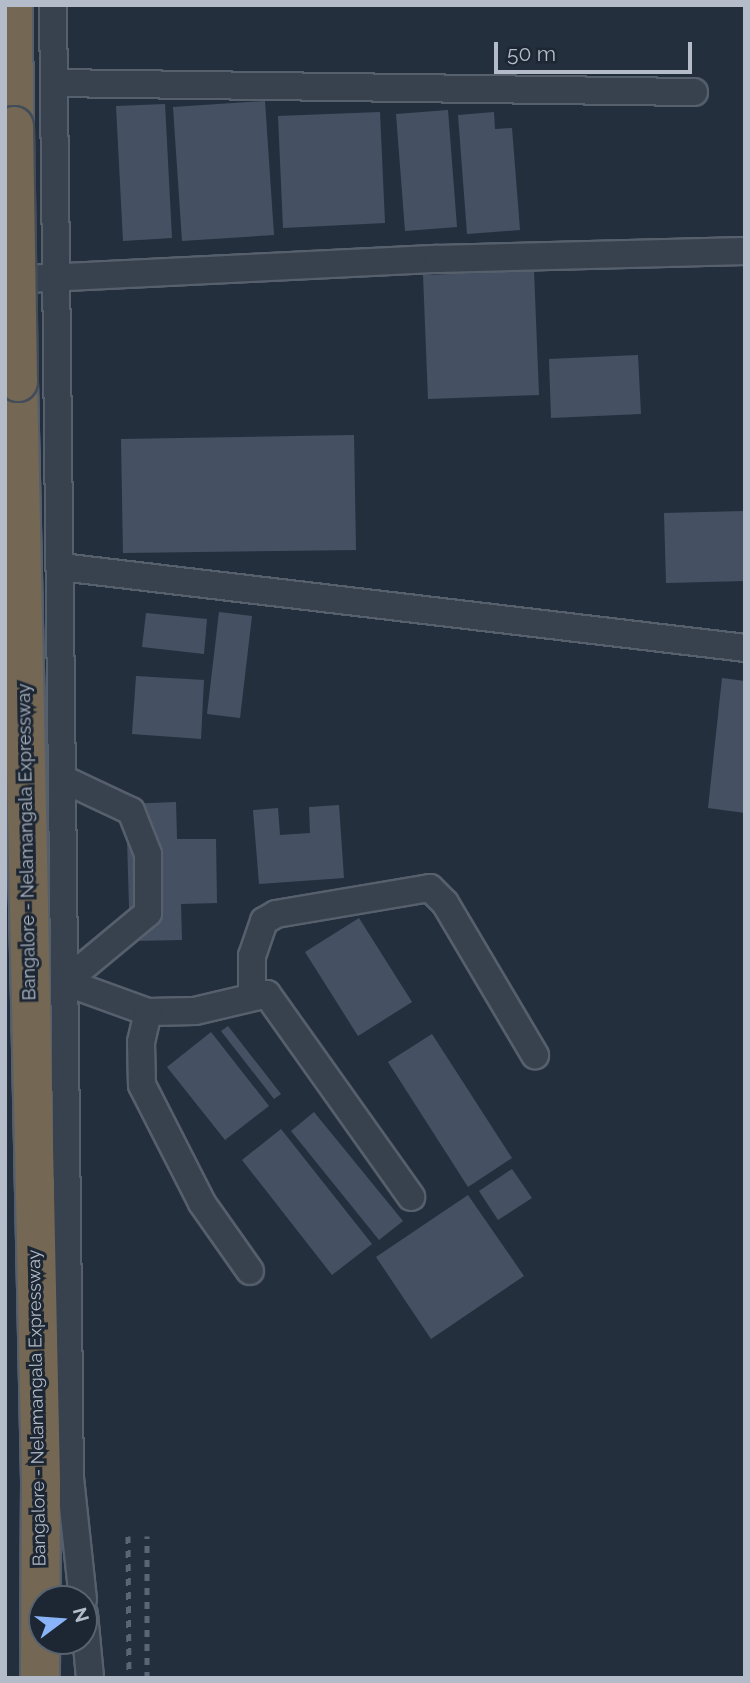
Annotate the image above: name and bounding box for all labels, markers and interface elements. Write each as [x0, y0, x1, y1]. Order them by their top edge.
scale bar [498, 28, 696, 72]
text: 50 m [507, 41, 556, 66]
street label: Bangalore - Nelamangala Expressway [13, 683, 41, 1001]
street label: Bangalore - Nelamangala Expressway [23, 1249, 51, 1567]
north arrow [28, 1585, 98, 1655]
text: N [69, 1605, 94, 1625]

